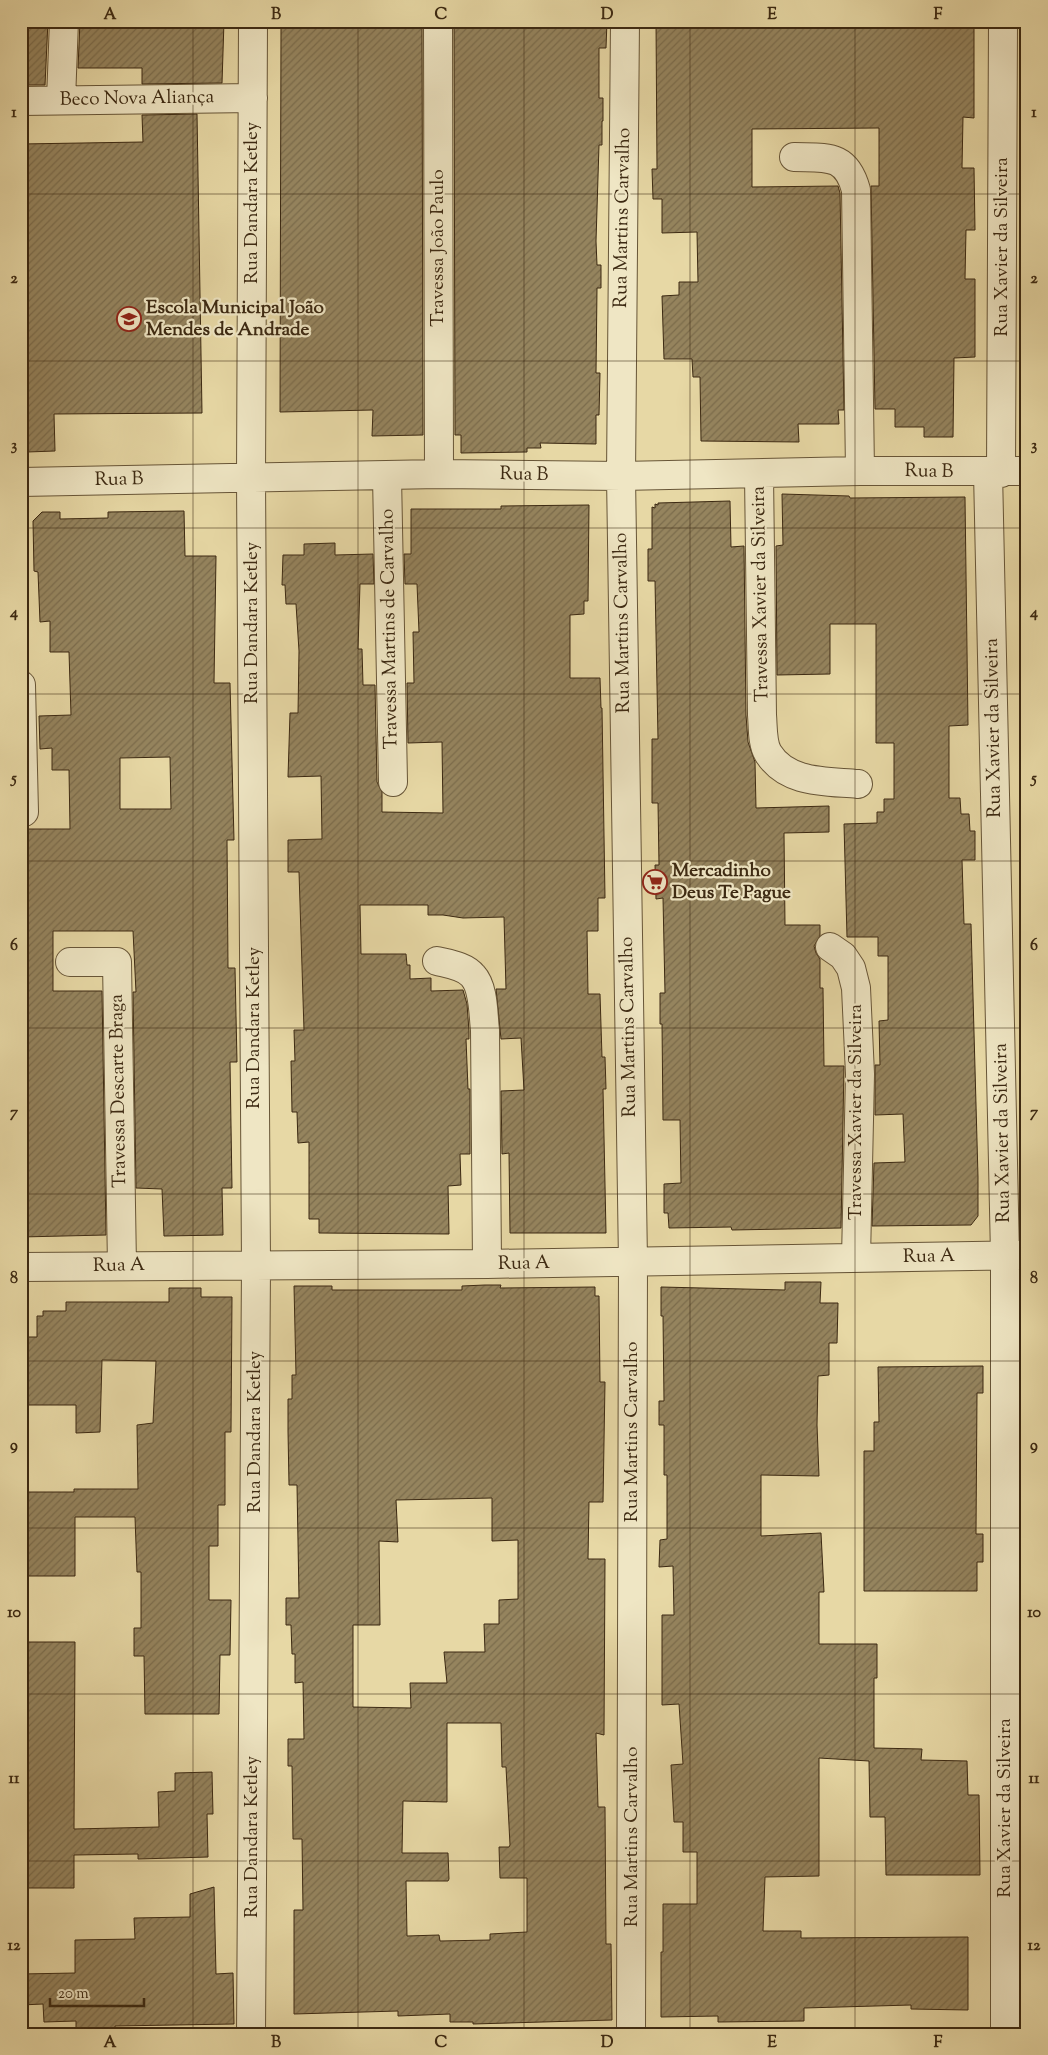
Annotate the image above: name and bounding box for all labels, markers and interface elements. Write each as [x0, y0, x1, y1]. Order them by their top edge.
text: A [104, 4, 117, 27]
text: B [271, 4, 281, 27]
text: C [435, 4, 448, 27]
text: D [601, 4, 614, 27]
text: E [767, 4, 777, 27]
text: F [934, 4, 943, 27]
street label: Beco Nova Aliança [59, 84, 215, 114]
text: 1 [11, 102, 17, 125]
text: 1 [1031, 102, 1037, 125]
street label: Rua Dandara Ketley [239, 121, 266, 284]
street label: Rua Martins Carvalho [608, 127, 638, 309]
street label: Rua Xavier da Silveira [989, 157, 1016, 337]
street label: Travessa João Paulo [425, 169, 452, 327]
text: 2 [10, 268, 18, 291]
text: 2 [1030, 268, 1038, 291]
place label: Escola Municipal João Mendes de Andrade [146, 295, 325, 344]
school or university icon: Escola Municipal João Mendes de Andrade [116, 306, 142, 332]
text: 3 [11, 435, 18, 458]
text: 3 [1031, 435, 1038, 458]
street label: Rua B [904, 458, 954, 486]
street label: Rua B [499, 461, 549, 489]
street label: Rua B [94, 466, 144, 494]
street label: Travessa Xavier da Silveira [746, 485, 776, 702]
street label: Travessa Martins de Carvalho [374, 509, 406, 749]
street label: Rua Martins Carvalho [608, 532, 638, 714]
street label: Rua Dandara Ketley [239, 541, 266, 704]
text: 4 [9, 602, 18, 625]
text: 4 [1029, 602, 1038, 625]
street label: Rua Xavier da Silveira [979, 638, 1009, 818]
text: 5 [9, 768, 17, 791]
text: 5 [1029, 768, 1037, 791]
place label: Mercadinho Deus Te Pague [672, 858, 791, 907]
supermarket icon: Mercadinho Deus Te Pague [642, 869, 668, 895]
text: 6 [10, 935, 18, 958]
text: 6 [1030, 935, 1038, 958]
street label: Rua Martins Carvalho [614, 936, 644, 1118]
street label: Rua Dandara Ketley [241, 946, 268, 1109]
street label: Travessa Descarte Braga [104, 994, 134, 1188]
street label: Travessa Xavier da Silveira [843, 1004, 870, 1220]
street label: Rua Xavier da Silveira [988, 1043, 1018, 1223]
text: 7 [10, 1102, 19, 1125]
text: 7 [1030, 1102, 1039, 1125]
street label: Rua A [903, 1243, 956, 1271]
street label: Rua A [498, 1250, 551, 1278]
street label: Rua A [93, 1252, 146, 1280]
text: 8 [10, 1268, 18, 1291]
text: 8 [1030, 1268, 1038, 1291]
street label: Rua Martins Carvalho [619, 1342, 646, 1522]
street label: Rua Dandara Ketley [242, 1350, 269, 1513]
text: 9 [10, 1435, 18, 1458]
text: 9 [1030, 1435, 1038, 1458]
text: 10 [7, 1602, 21, 1625]
text: 10 [1027, 1602, 1041, 1625]
street label: Rua Xavier da Silveira [992, 1718, 1019, 1898]
street label: Rua Martins Carvalho [619, 1747, 646, 1927]
street label: Rua Dandara Ketley [239, 1755, 266, 1918]
text: 11 [9, 1768, 20, 1791]
text: 11 [1029, 1768, 1040, 1791]
text: 12 [8, 1935, 21, 1958]
text: 12 [1028, 1935, 1041, 1958]
scale bar [50, 1975, 144, 2007]
text: 20 m [58, 1984, 89, 2005]
text: A [104, 2032, 117, 2055]
text: B [271, 2032, 281, 2055]
text: C [435, 2032, 448, 2055]
text: D [601, 2032, 614, 2055]
text: E [767, 2032, 777, 2055]
text: F [934, 2032, 943, 2055]

